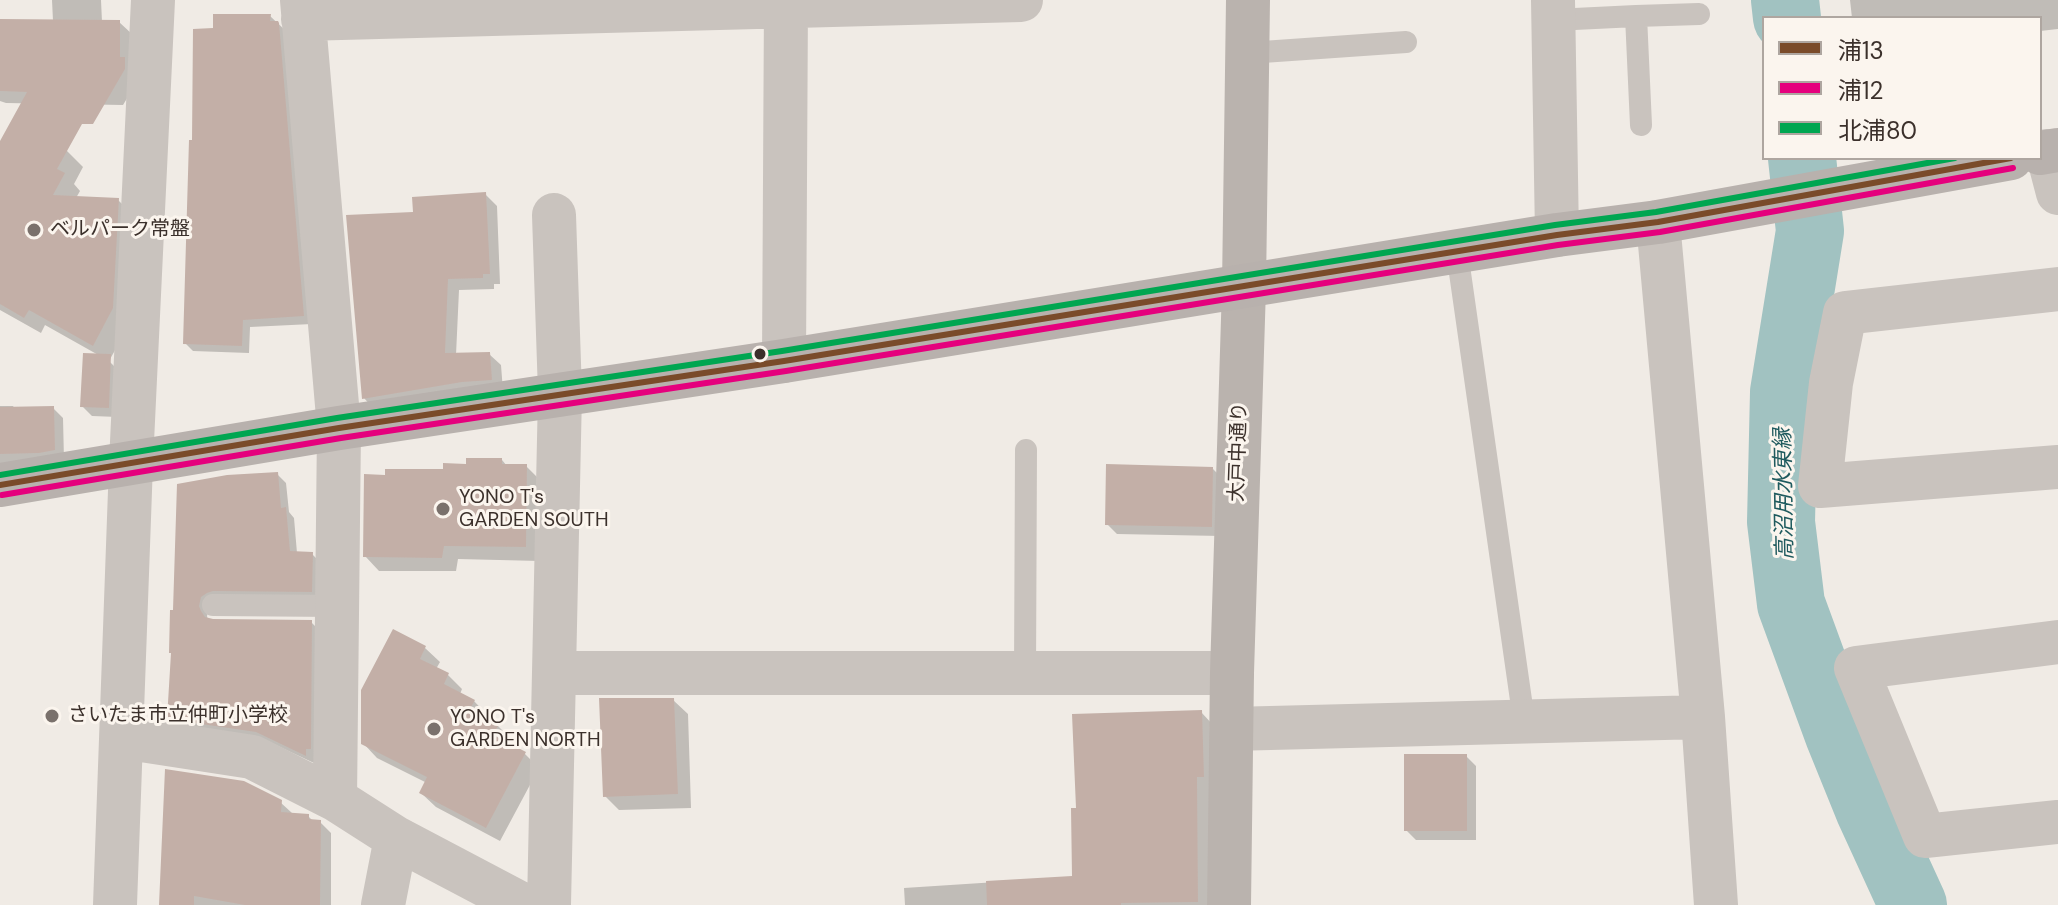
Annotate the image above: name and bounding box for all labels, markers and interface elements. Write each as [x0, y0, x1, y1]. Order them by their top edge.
legend [1762, 16, 2042, 160]
text: 浦13 [1838, 35, 1884, 66]
text: 浦12 [1838, 75, 1883, 106]
text: 北浦80 [1838, 115, 1917, 146]
place label: ベルパーク常盤 [50, 218, 190, 242]
marker: ベルパーク常盤 [25, 221, 43, 239]
unlabelled marker [752, 346, 768, 362]
street label: 大戸中通り [1225, 402, 1253, 502]
water label: 高沼用水東縁 [1771, 428, 1799, 560]
place label: YONO T's GARDEN SOUTH [459, 486, 609, 533]
marker: YONO T's GARDEN SOUTH [434, 500, 452, 518]
place label: さいたま市立仲町小学校 [68, 704, 288, 728]
place label: YONO T's GARDEN NORTH [450, 706, 601, 753]
marker: さいたま市立仲町小学校 [43, 707, 61, 725]
marker: YONO T's GARDEN NORTH [425, 720, 443, 738]

